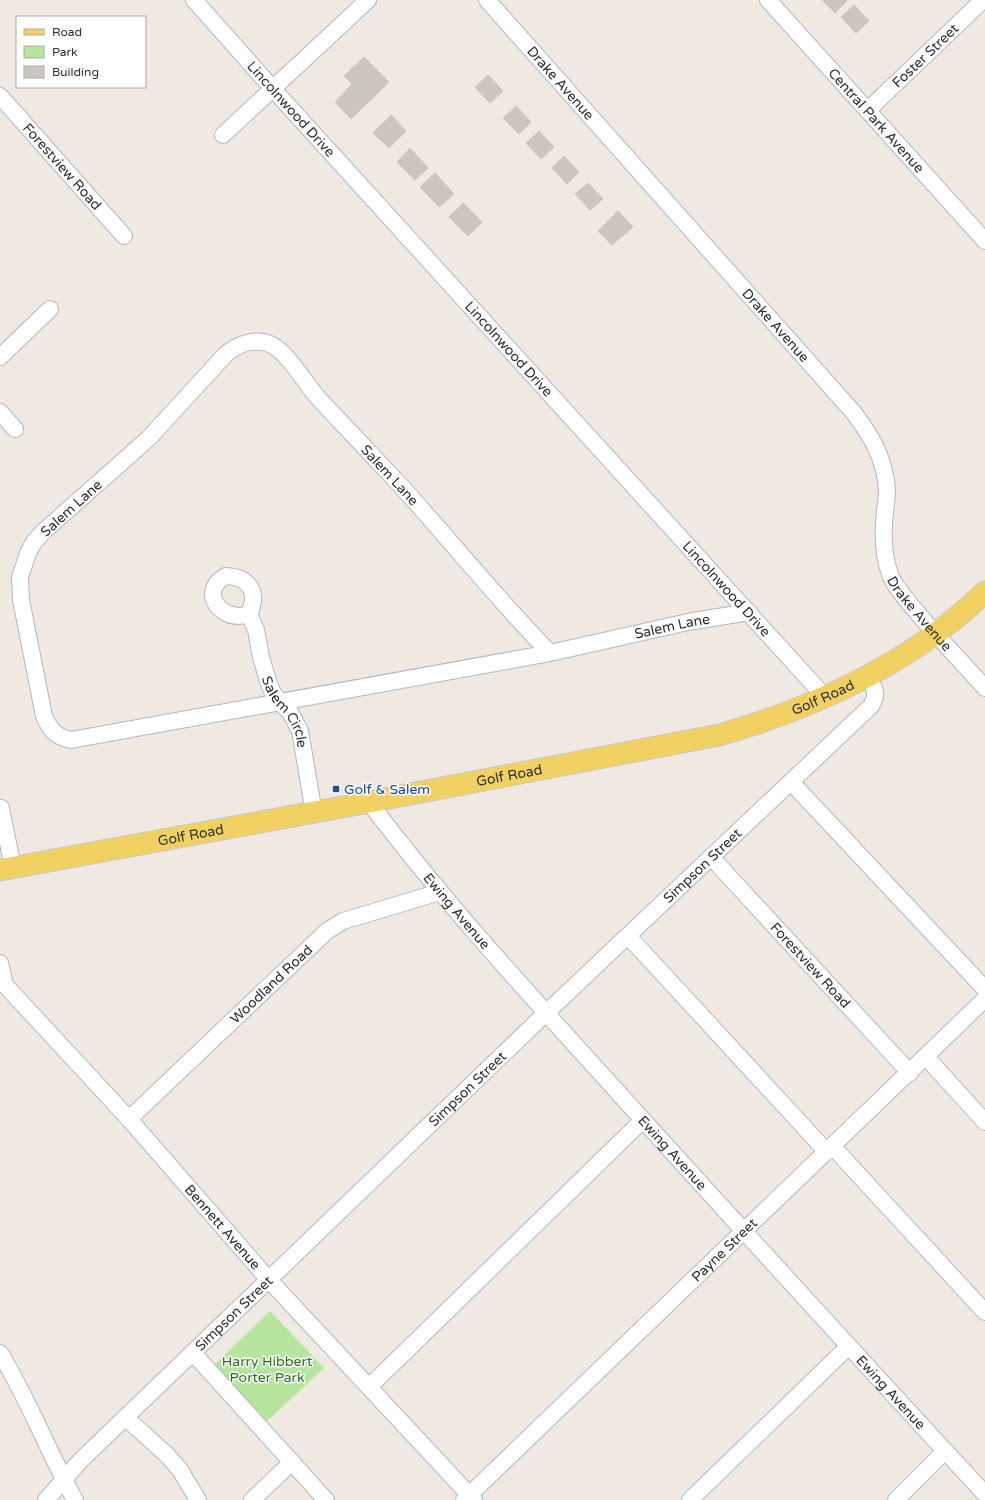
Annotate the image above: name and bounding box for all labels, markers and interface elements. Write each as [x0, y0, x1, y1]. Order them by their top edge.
legend [16, 16, 146, 88]
street label: Foster Street [889, 20, 963, 91]
text: Road [52, 25, 82, 39]
street label: Drake Avenue [523, 43, 598, 124]
text: Park [52, 45, 78, 59]
street label: Lincolnwood Drive [243, 58, 338, 161]
text: Building [52, 65, 99, 79]
street label: Central Park Avenue [824, 65, 928, 177]
street label: Forestview Road [19, 120, 105, 214]
street label: Drake Avenue [738, 285, 813, 366]
street label: Lincolnwood Drive [461, 298, 556, 400]
street label: Salem Lane [357, 441, 422, 509]
street label: Salem Lane [37, 476, 106, 540]
street label: Lincolnwood Drive [679, 538, 774, 640]
street label: Drake Avenue [883, 573, 955, 655]
street label: Salem Lane [633, 611, 711, 643]
street label: Salem Circle [258, 674, 311, 749]
street label: Golf Road [789, 676, 857, 719]
street label: Golf Road [475, 761, 544, 790]
place label: Golf & Salem [344, 781, 430, 798]
marker: Golf & Salem [331, 784, 341, 794]
street label: Golf Road [156, 821, 225, 850]
street label: Simpson Street [660, 824, 746, 907]
street label: Ewing Avenue [419, 870, 494, 953]
street label: Forestview Road [767, 919, 854, 1012]
street label: Woodland Road [227, 941, 316, 1027]
street label: Simpson Street [425, 1047, 510, 1130]
street label: Ewing Avenue [634, 1112, 710, 1194]
street label: Bennett Avenue [181, 1181, 264, 1273]
street label: Payne Street [688, 1214, 761, 1286]
street label: Simpson Street [192, 1272, 277, 1355]
street label: Ewing Avenue [852, 1352, 929, 1433]
park label: Harry Hibbert Porter Park [222, 1353, 313, 1386]

